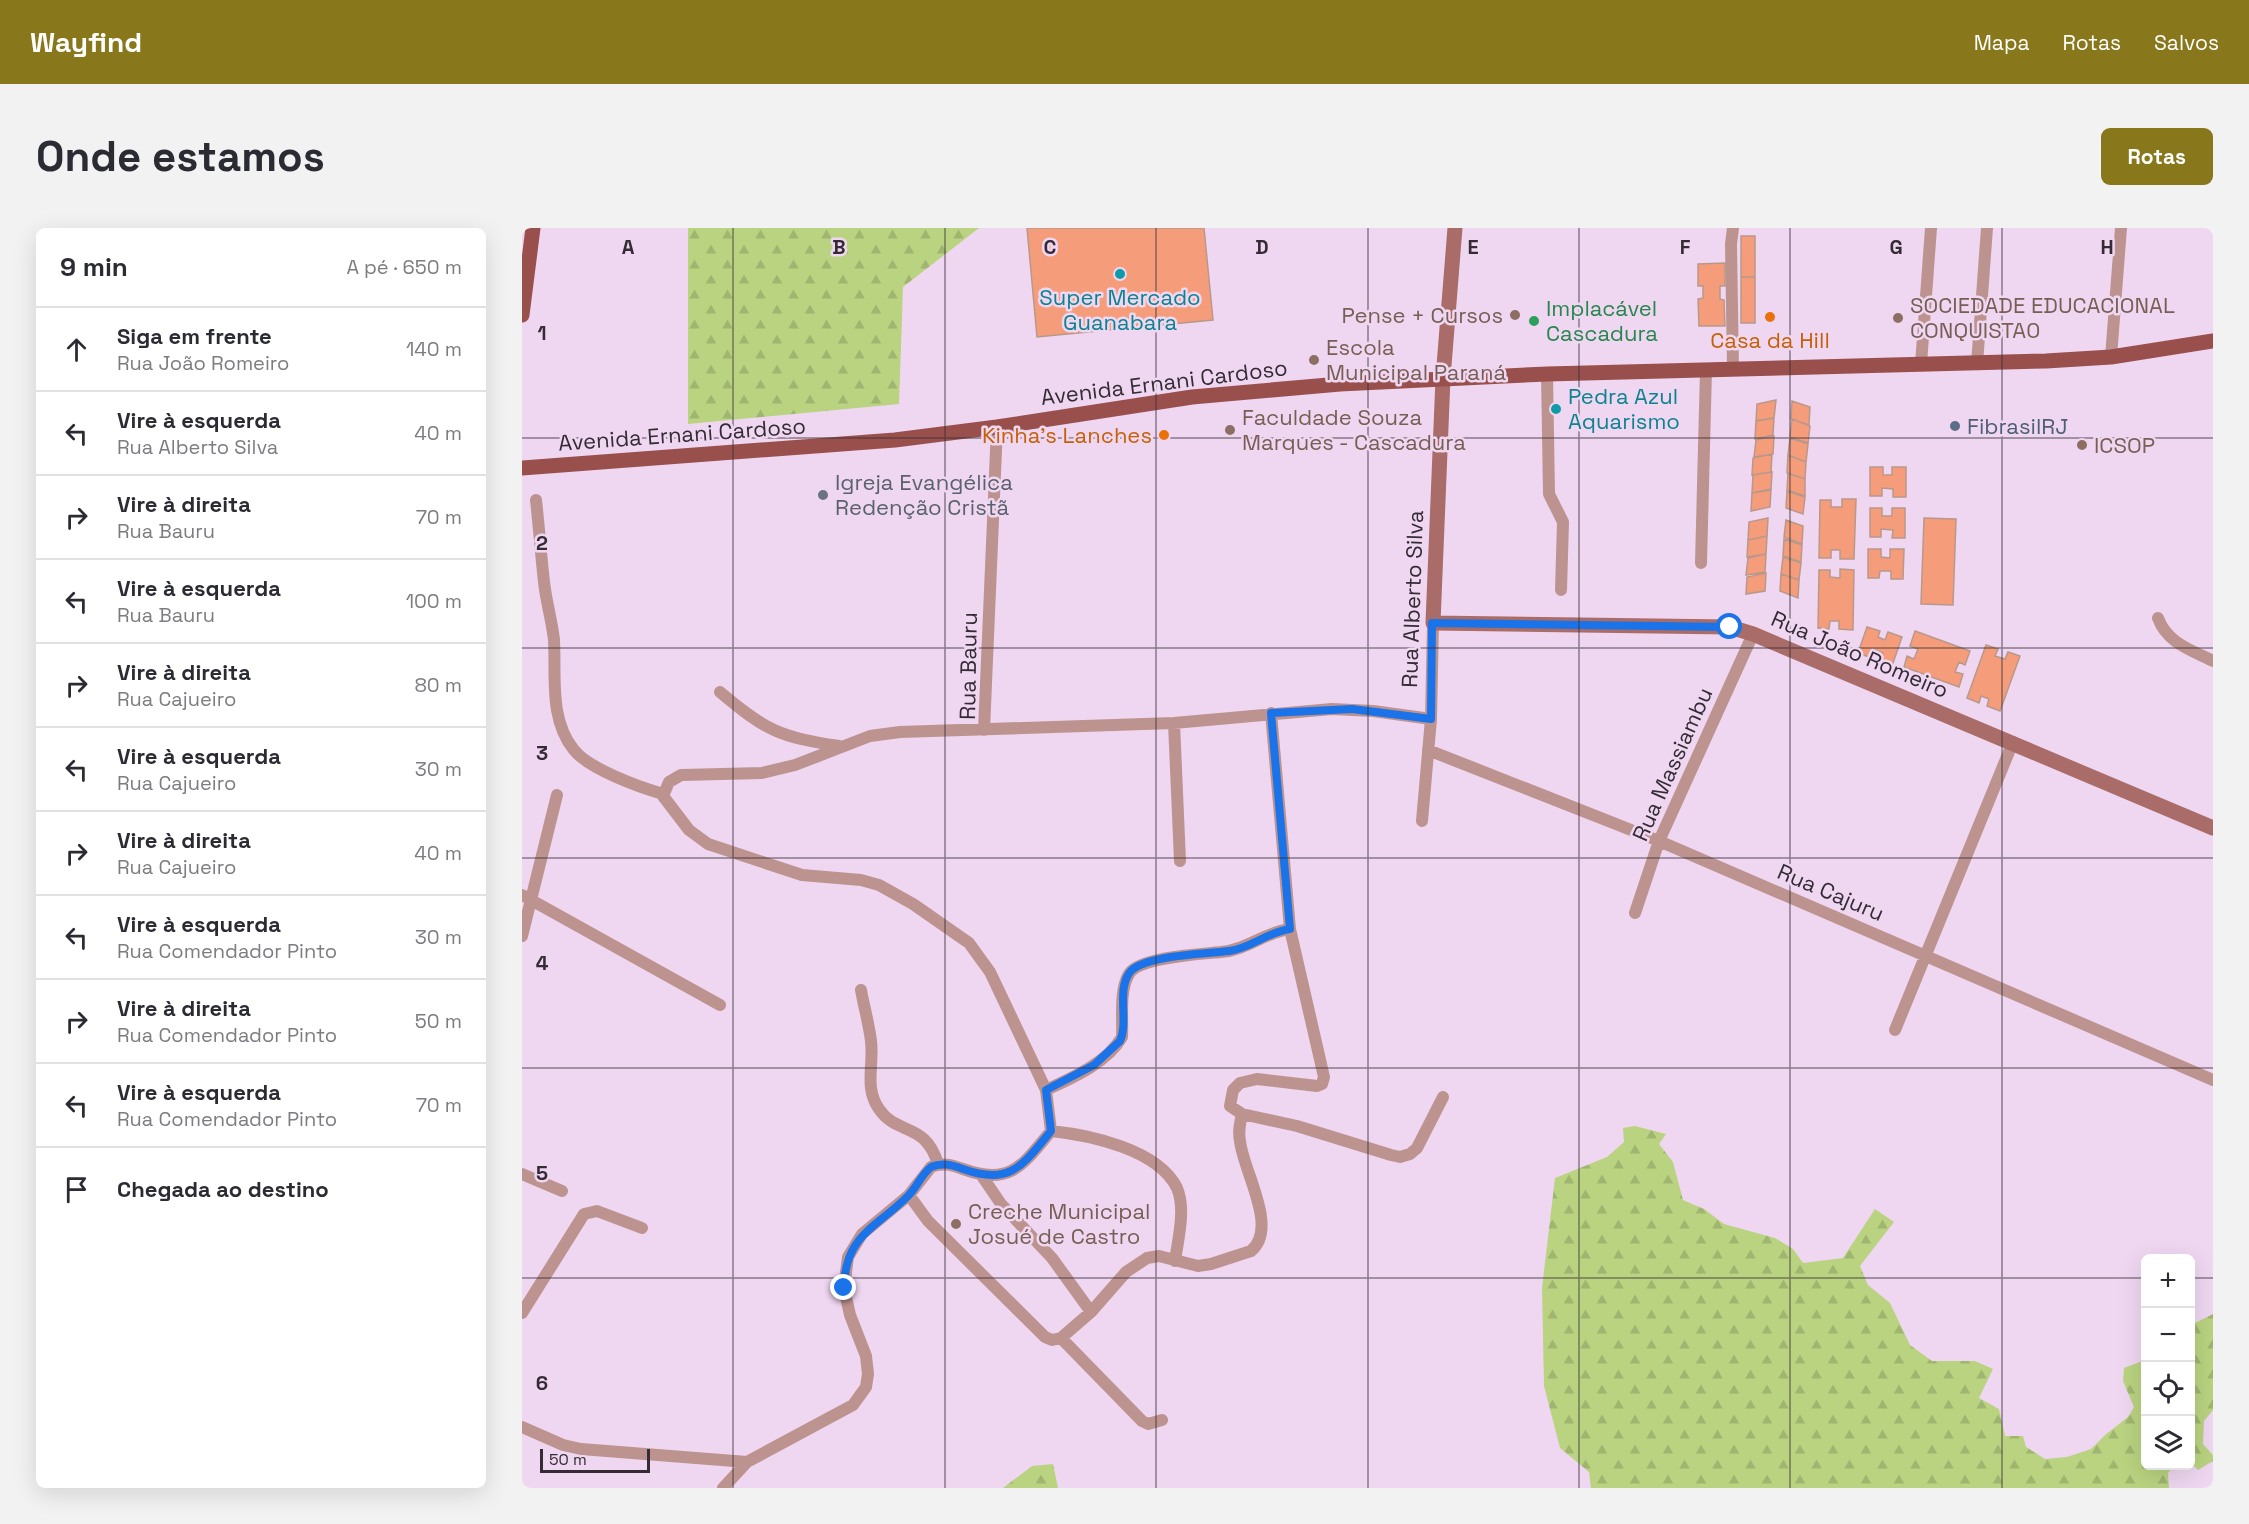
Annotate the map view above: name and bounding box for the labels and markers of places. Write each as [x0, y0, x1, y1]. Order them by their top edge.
marker: Super Mercado Guanabara [1113, 267, 1127, 281]
place label: Super Mercado Guanabara [1039, 283, 1201, 336]
place label: SOCIEDADE EDUCACIONAL CONQUISTA0 [1910, 291, 2175, 344]
place label: Implacável Cascadura [1546, 294, 1658, 347]
place label: Pense + Cursos [1342, 301, 1503, 329]
marker: Pense + Cursos [1508, 308, 1522, 322]
marker: Casa da Hill [1763, 310, 1777, 324]
marker: SOCIEDADE EDUCACIONAL CONQUISTA0 [1891, 311, 1905, 325]
marker: Implacável Cascadura [1527, 314, 1541, 328]
place label: Casa da Hill [1710, 326, 1830, 354]
place label: Escola Municipal Paraná [1326, 333, 1506, 386]
marker: Escola Municipal Paraná [1307, 353, 1321, 367]
place label: Pedra Azul Aquarismo [1568, 382, 1680, 435]
marker: Pedra Azul Aquarismo [1549, 402, 1563, 416]
place label: Faculdade Souza Marques - Cascadura [1242, 403, 1466, 456]
place label: FibrasilRJ [1967, 412, 2068, 440]
marker: FibrasilRJ [1948, 419, 1962, 433]
place label: Kinha's Lanches [982, 421, 1152, 449]
marker: Faculdade Souza Marques - Cascadura [1223, 423, 1237, 437]
marker: Kinha's Lanches [1157, 428, 1171, 442]
place label: ICSOP [2094, 431, 2155, 459]
marker: ICSOP [2075, 438, 2089, 452]
place label: Igreja Evangélica Redenção Cristã [835, 468, 1013, 521]
marker: Igreja Evangélica Redenção Cristã [816, 488, 830, 502]
place label: Creche Municipal Josué de Castro [968, 1197, 1151, 1250]
marker: Creche Municipal Josué de Castro [949, 1217, 963, 1231]

